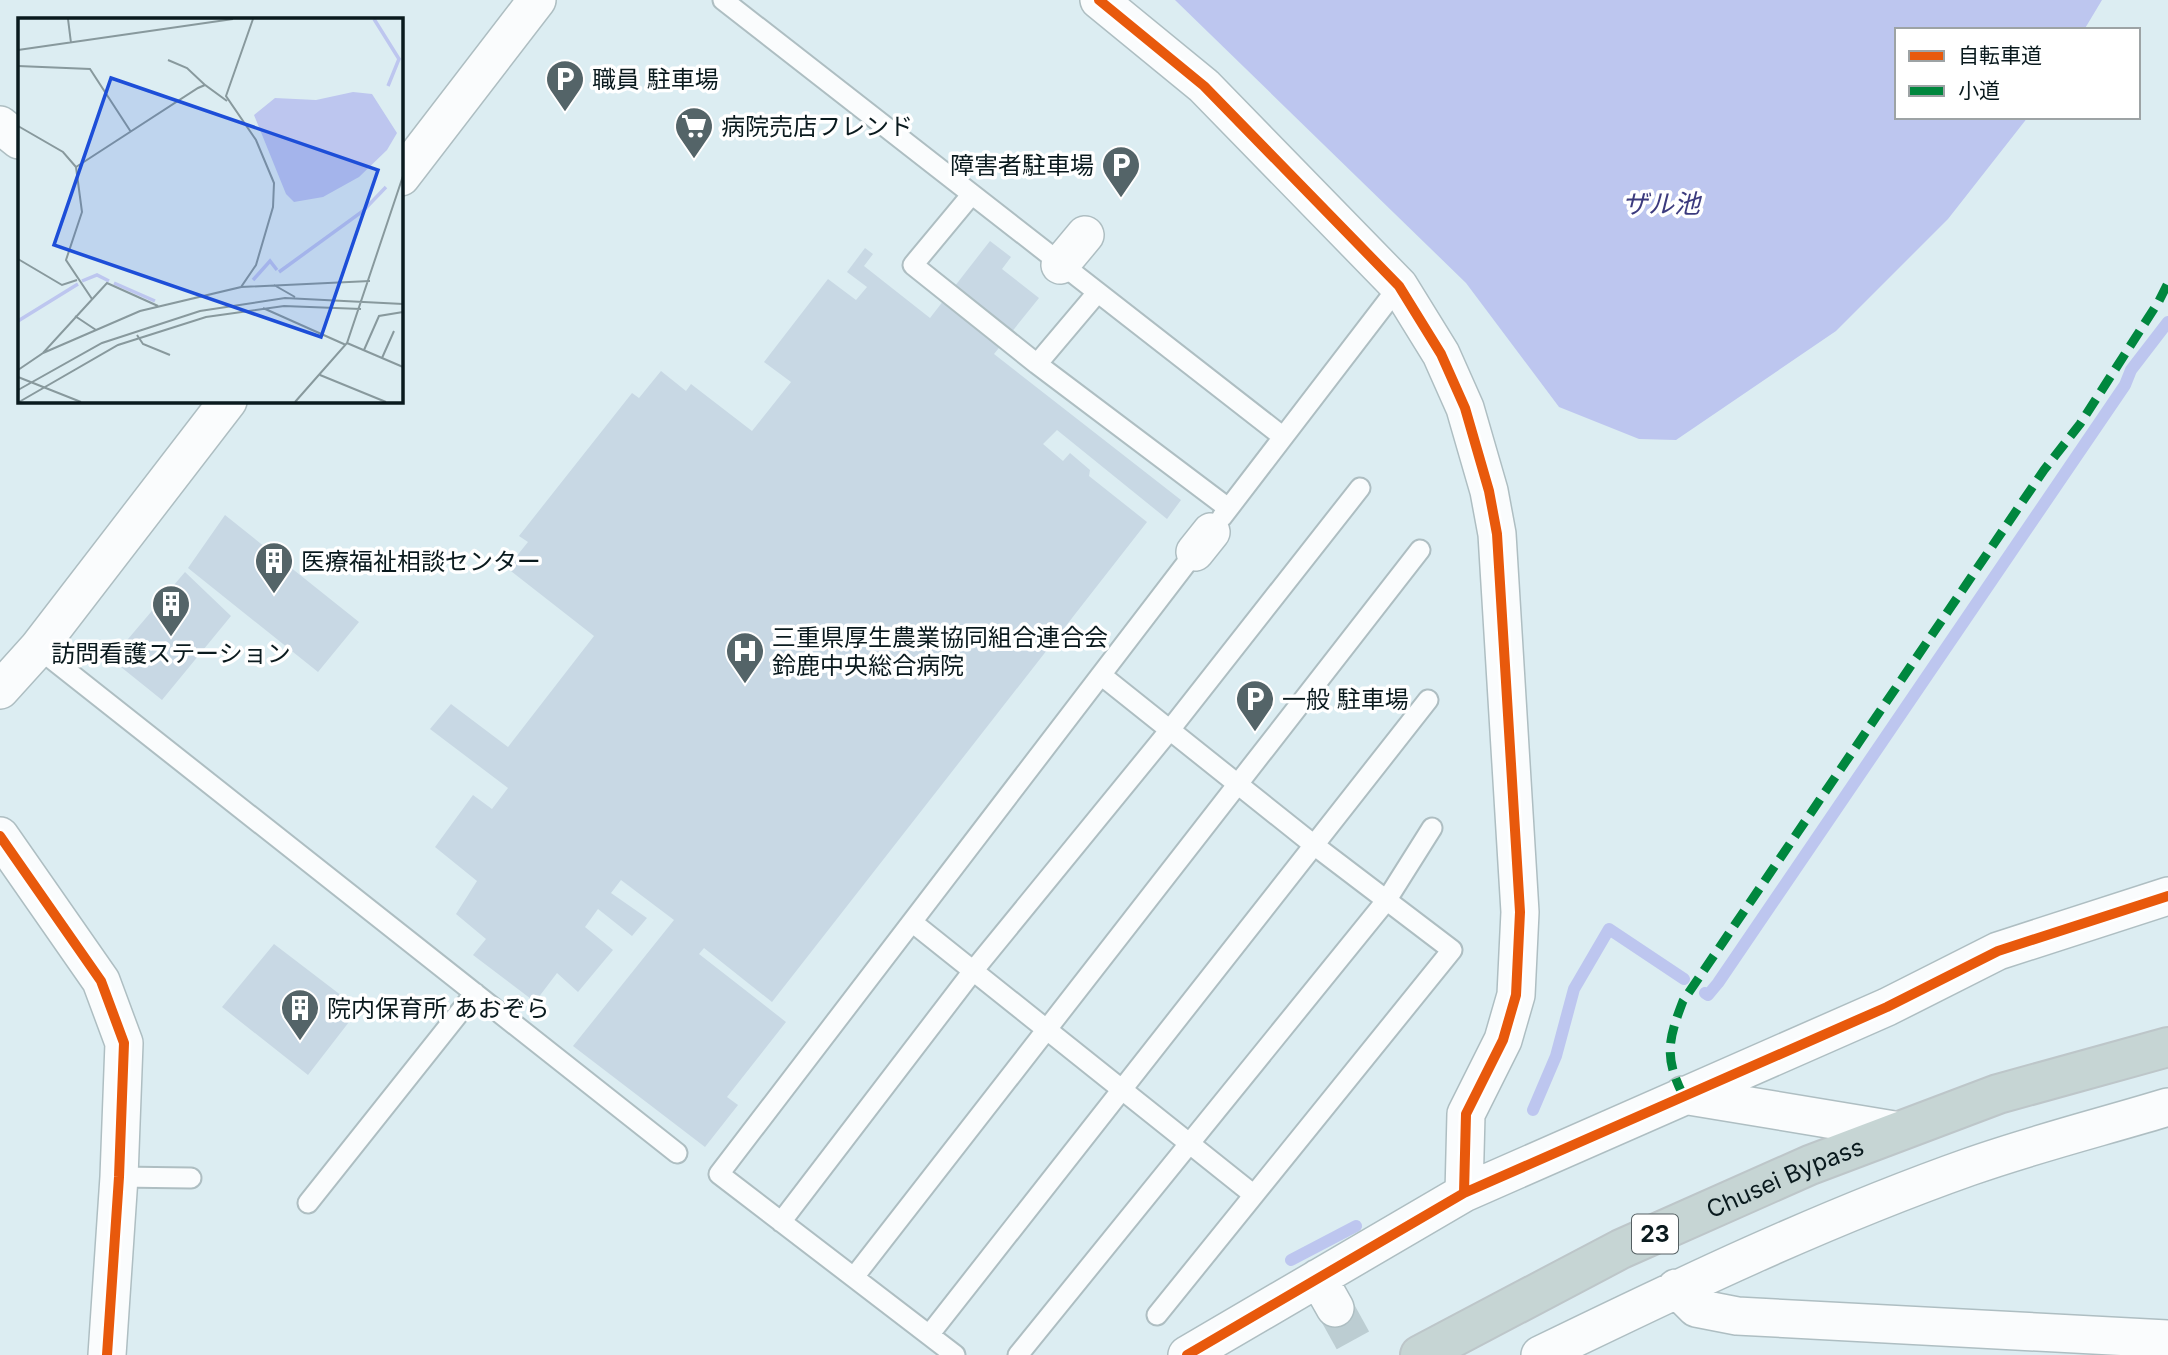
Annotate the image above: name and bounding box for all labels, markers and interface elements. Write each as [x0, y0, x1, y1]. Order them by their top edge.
inset map [18, 18, 402, 402]
legend [1895, 28, 2140, 119]
text: 自転車道 [1958, 43, 2042, 68]
parking icon: 職員 駐車場 [544, 58, 586, 113]
place label: 職員 駐車場 [592, 65, 719, 94]
text: 小道 [1958, 78, 2000, 103]
supermarket icon: 病院売店フレンド [673, 105, 715, 160]
place label: 病院売店フレンド [721, 112, 913, 141]
parking icon: 障害者駐車場 [1100, 144, 1142, 199]
place label: 障害者駐車場 [950, 151, 1094, 180]
water label: ザル池 [1622, 188, 1703, 219]
building icon: 医療福祉相談センター [253, 540, 295, 595]
place label: 医療福祉相談センター [301, 547, 541, 576]
building icon: 訪問看護ステーション [150, 583, 192, 638]
place label: 三重県厚生農業協同組合連合会 鈴鹿中央総合病院 [772, 623, 1108, 680]
hospital icon: 三重県厚生農業協同組合連合会 鈴鹿中央総合病院 [724, 630, 766, 685]
place label: 訪問看護ステーション [51, 639, 291, 668]
parking icon: 一般 駐車場 [1234, 678, 1276, 733]
place label: 一般 駐車場 [1282, 685, 1409, 714]
building icon: 院内保育所 あおぞら [279, 987, 321, 1042]
place label: 院内保育所 あおぞら [327, 994, 550, 1023]
street label: Chusei Bypass [1702, 1132, 1868, 1224]
road number: 23 [1632, 1214, 1678, 1254]

